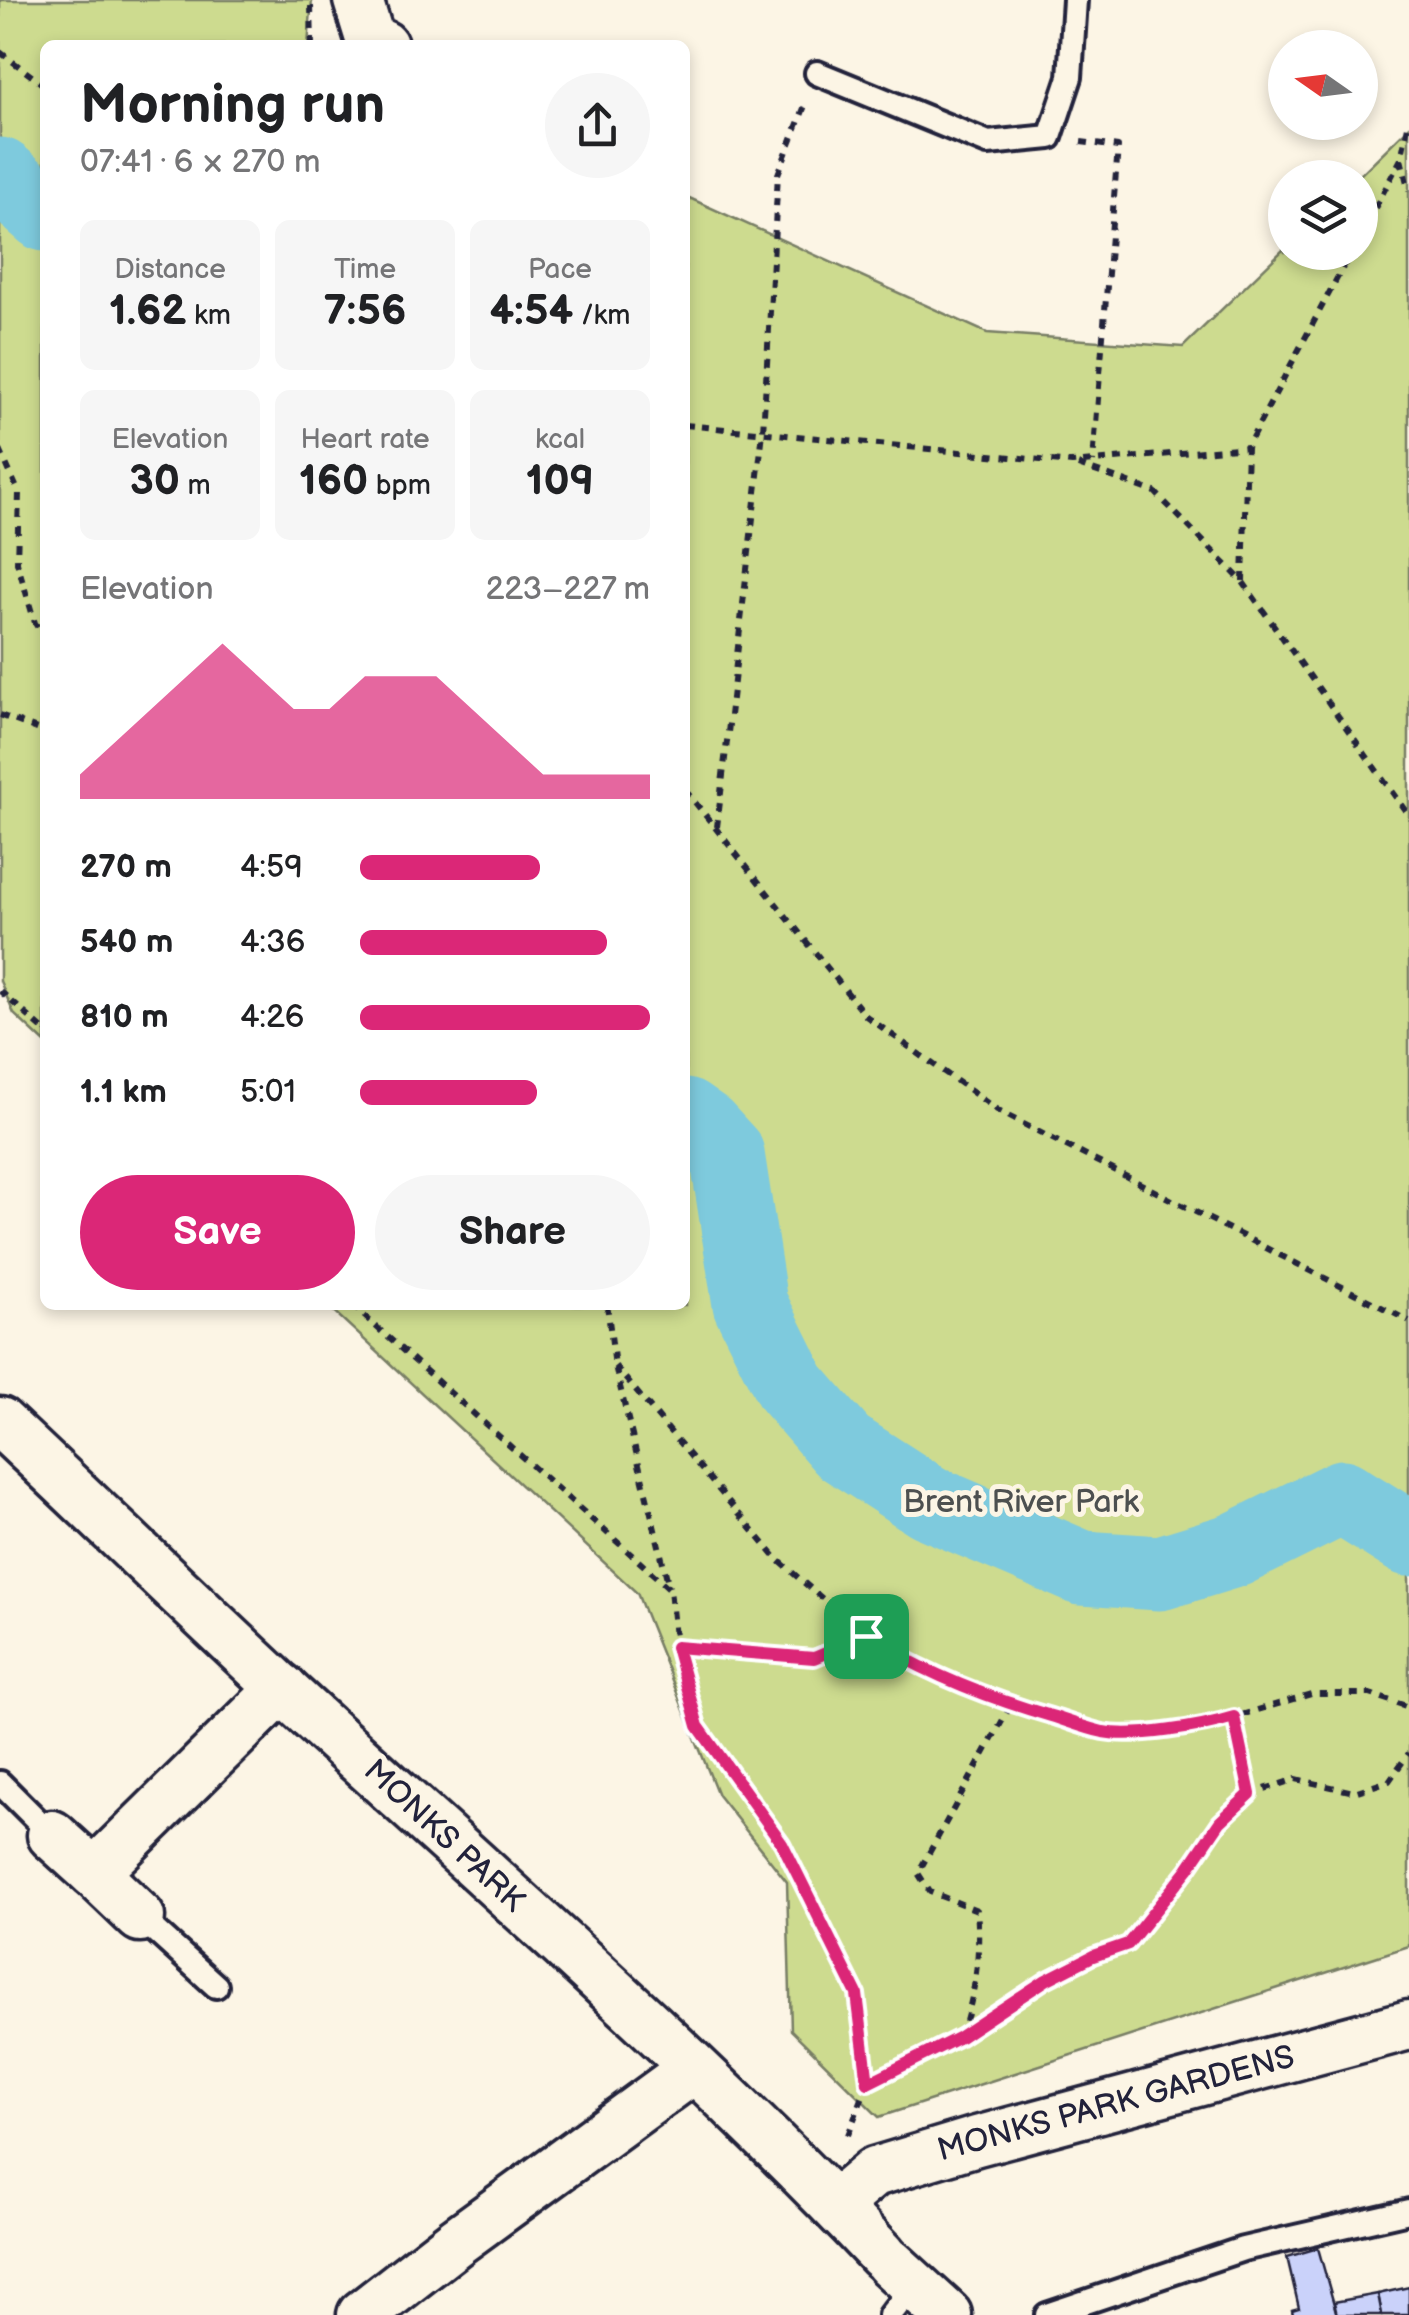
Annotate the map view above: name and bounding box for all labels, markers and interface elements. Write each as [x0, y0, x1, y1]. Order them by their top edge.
north arrow [1268, 30, 1378, 140]
map controls [1268, 30, 1378, 270]
text: Morning run [80, 72, 385, 139]
button: share [545, 73, 650, 178]
text: 07:41 · 6 × 270 m [80, 143, 320, 182]
button: layers [1268, 160, 1378, 270]
text: Distance [114, 253, 226, 286]
text: Time [334, 253, 396, 286]
text: Pace [528, 253, 592, 286]
text: 1.62 [109, 286, 187, 337]
text: 7:56 [324, 286, 406, 337]
text: 4:54 [490, 286, 573, 337]
text: km [187, 299, 231, 332]
text: /km [573, 299, 630, 332]
text: Elevation [112, 423, 228, 456]
text: Heart rate [300, 423, 430, 456]
text: kcal [535, 423, 585, 456]
text: 30 [129, 456, 180, 507]
text: 160 [299, 456, 368, 507]
text: 109 [526, 456, 594, 507]
text: m [180, 469, 211, 502]
text: bpm [368, 469, 431, 502]
text: Elevation [80, 570, 213, 609]
text: 223–227 m [485, 570, 650, 609]
text: 270 m [80, 848, 172, 887]
text: 4:59 [240, 848, 303, 887]
text: 540 m [80, 923, 173, 962]
text: 4:36 [240, 923, 305, 962]
text: 810 m [80, 998, 169, 1037]
text: 4:26 [240, 998, 304, 1037]
text: 1.1 km [80, 1073, 167, 1112]
text: 5:01 [240, 1073, 296, 1112]
button: Save [80, 1175, 355, 1290]
button: Share [375, 1175, 650, 1290]
park label: Brent River Park [903, 1483, 1139, 1522]
pin [824, 1594, 909, 1679]
icon: arrive [839, 1609, 894, 1664]
street label: MONKS PARK [356, 1752, 533, 1921]
street label: MONKS PARK GARDENS [933, 2038, 1299, 2170]

